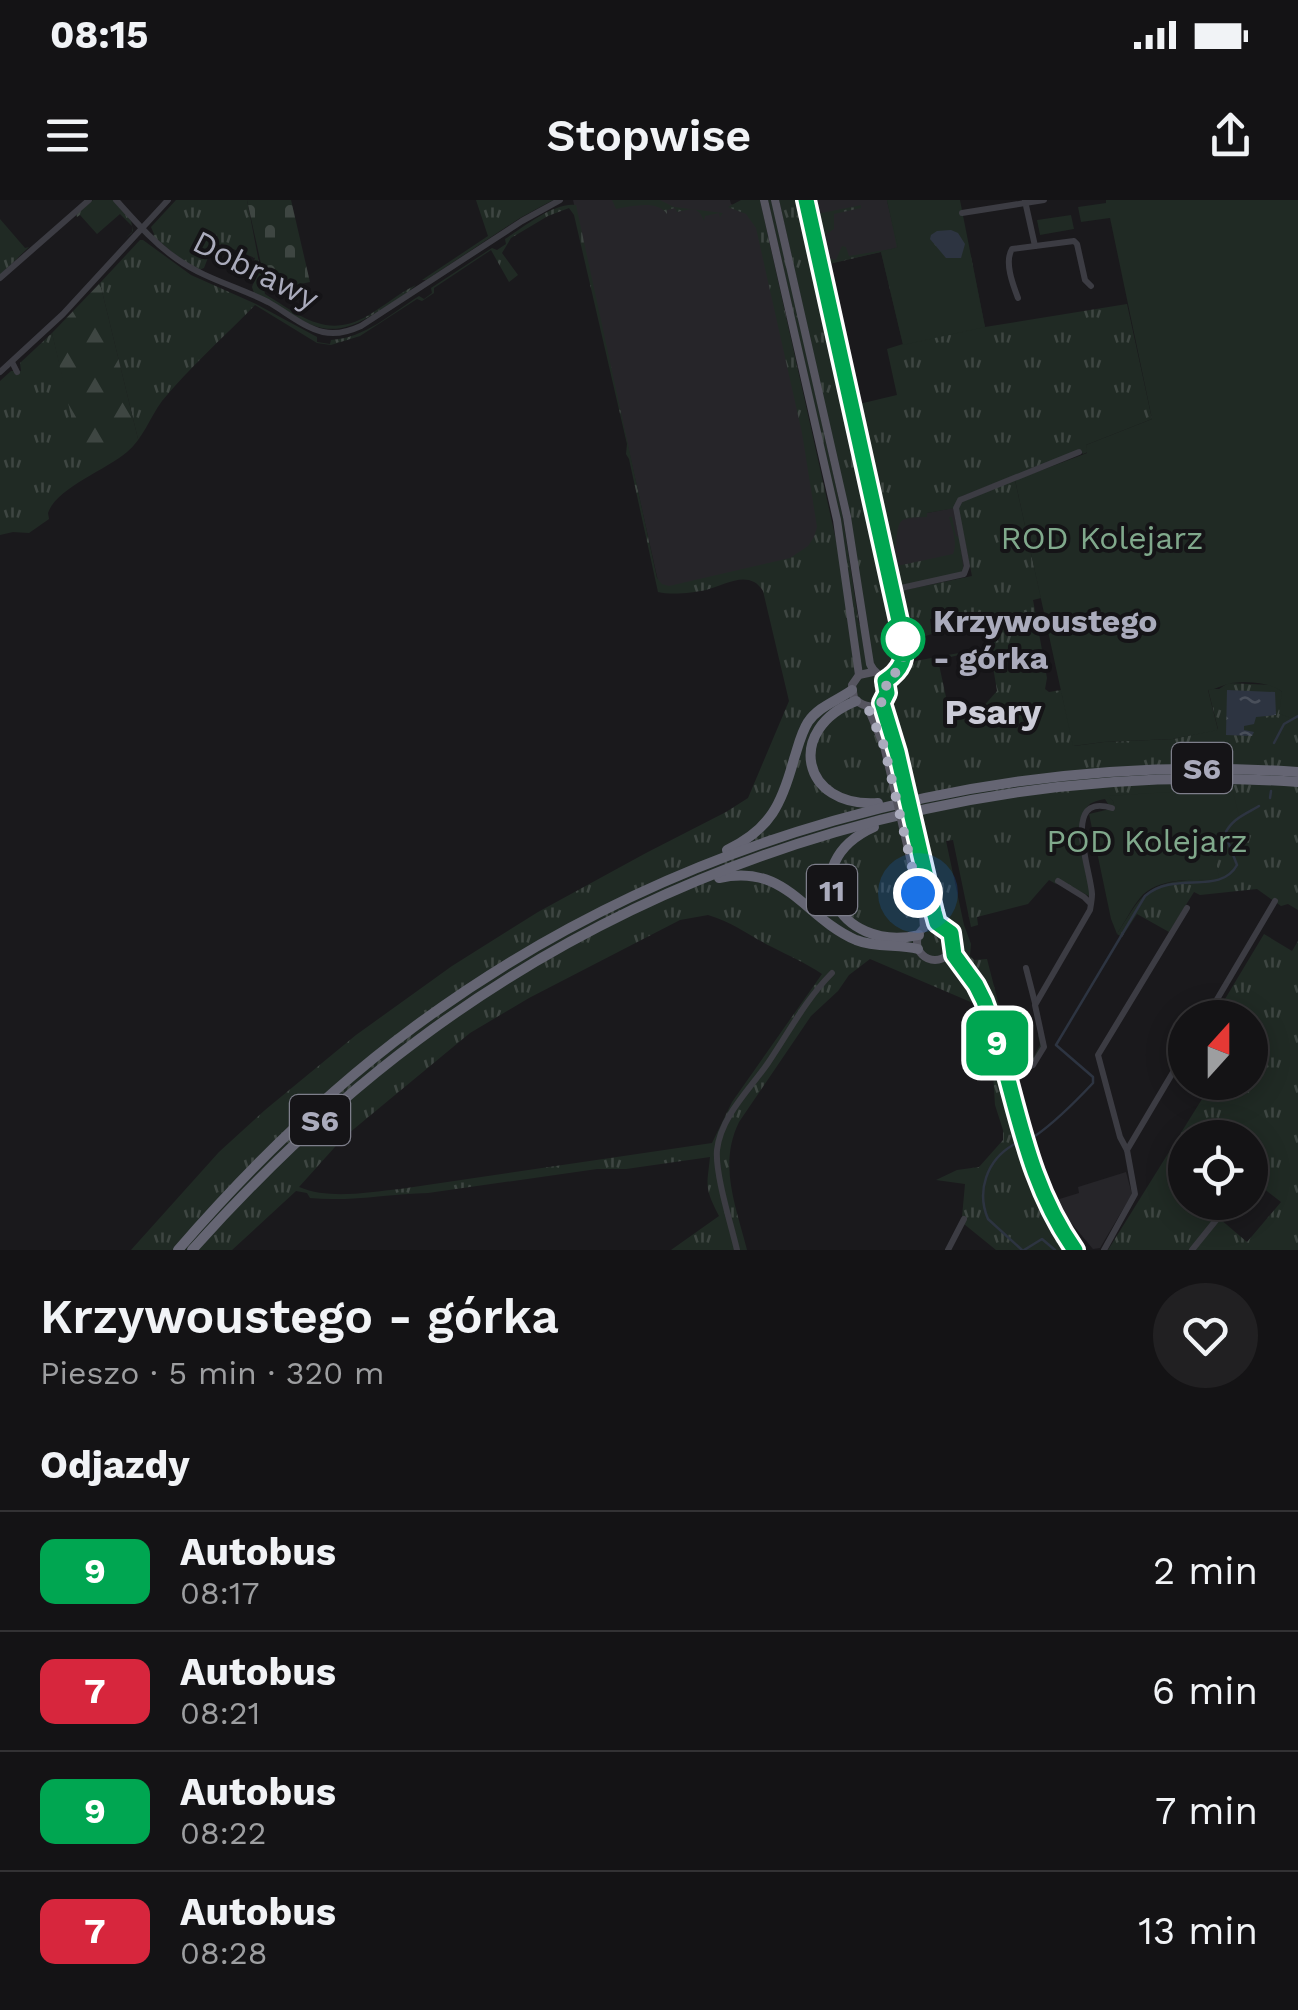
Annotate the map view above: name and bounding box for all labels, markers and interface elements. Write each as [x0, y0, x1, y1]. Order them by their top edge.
text: 08:15 [50, 13, 148, 57]
icon: menu [40, 108, 95, 163]
icon: share [1203, 108, 1258, 163]
text: Stopwise [547, 109, 751, 162]
street label: Dobrawy [187, 222, 326, 318]
park label: ROD Kolejarz [1001, 519, 1203, 557]
place label: Krzywoustego - górka [933, 602, 1157, 677]
marker: Krzywoustego - górka [882, 618, 924, 660]
district label: Psary [944, 691, 1042, 733]
road number: S6 [1172, 743, 1232, 793]
park label: POD Kolejarz [1046, 822, 1248, 860]
road number: 11 [807, 865, 857, 915]
your location [893, 868, 943, 918]
north arrow [1168, 1000, 1268, 1100]
map controls [1168, 1000, 1268, 1220]
line badge: 9 [964, 1010, 1030, 1076]
text: 9 [986, 1022, 1008, 1064]
road number: S6 [290, 1095, 350, 1145]
button: locate [1168, 1120, 1268, 1220]
button: heart [1153, 1283, 1258, 1388]
text: Krzywoustego - górka [40, 1288, 559, 1345]
text: Pieszo · 5 min · 320 m [40, 1354, 384, 1392]
text: Odjazdy [40, 1443, 190, 1487]
text: Autobus [180, 1530, 336, 1574]
text: 2 min [1153, 1549, 1258, 1593]
text: 9 [84, 1550, 106, 1592]
text: 08:17 [180, 1574, 260, 1612]
text: Autobus [180, 1650, 336, 1694]
text: 6 min [1152, 1669, 1258, 1713]
text: 7 [84, 1670, 106, 1712]
text: 08:21 [180, 1694, 260, 1732]
text: Autobus [180, 1770, 336, 1814]
text: 7 min [1155, 1789, 1258, 1833]
text: 9 [84, 1790, 106, 1832]
text: 08:22 [180, 1814, 266, 1852]
text: Autobus [180, 1890, 336, 1934]
text: 13 min [1138, 1909, 1258, 1953]
text: 7 [84, 1910, 106, 1952]
text: 08:28 [180, 1934, 267, 1972]

